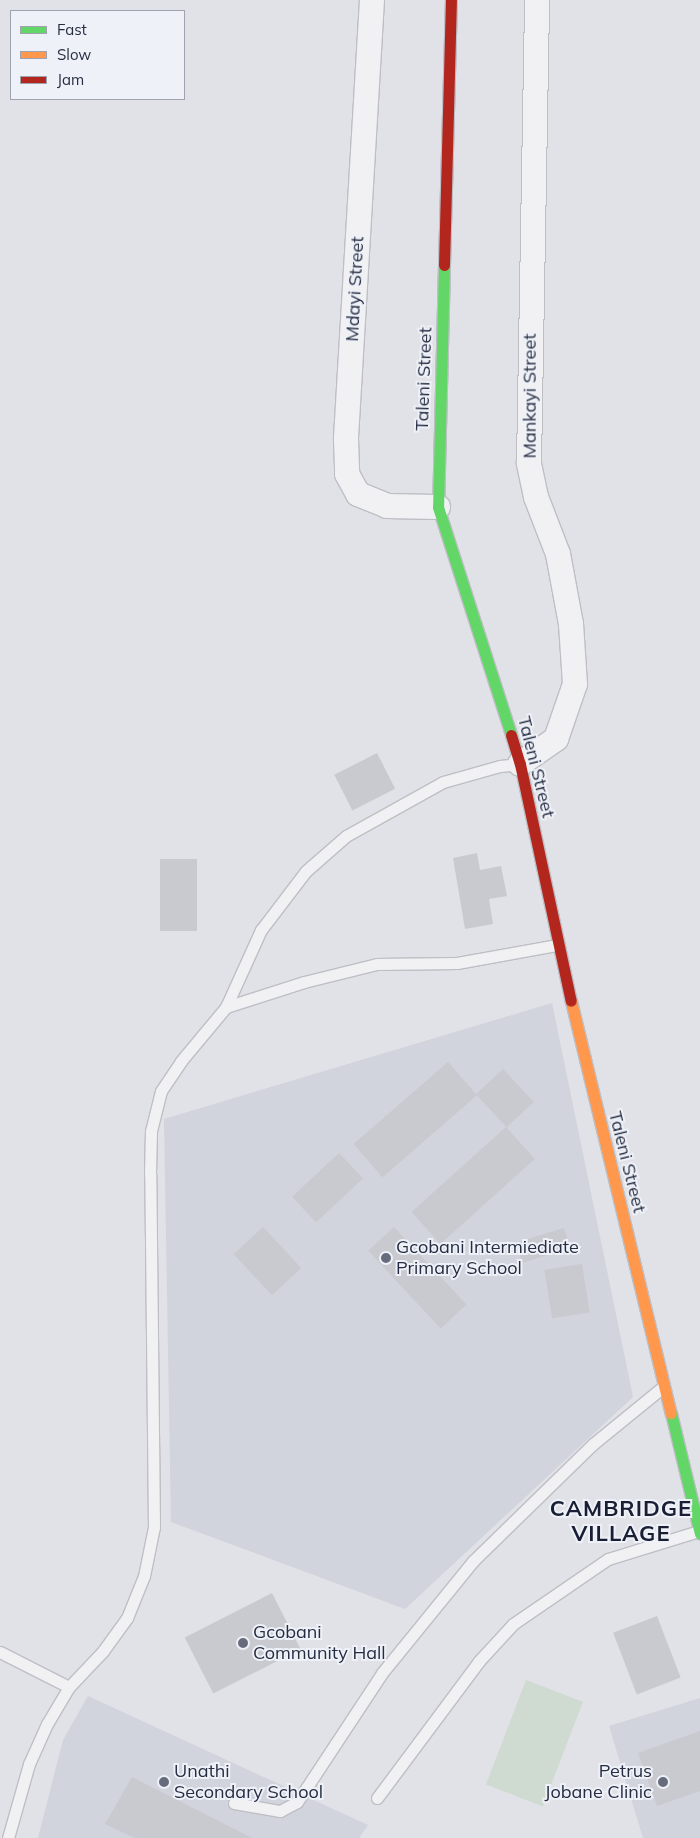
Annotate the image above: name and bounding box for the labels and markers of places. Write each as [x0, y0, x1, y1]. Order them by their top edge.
place label: Gcobani Intermiediate Primary School [396, 1237, 579, 1280]
marker: Gcobani Intermiediate Primary School [380, 1252, 392, 1264]
place label: Gcobani Community Hall [253, 1622, 386, 1665]
marker: Gcobani Community Hall [237, 1637, 249, 1649]
place label: Unathi Secondary School [174, 1761, 323, 1804]
place label: Petrus Jobane Clinic [545, 1761, 652, 1804]
marker: Petrus Jobane Clinic [656, 1775, 670, 1789]
marker: Unathi Secondary School [158, 1776, 170, 1788]

